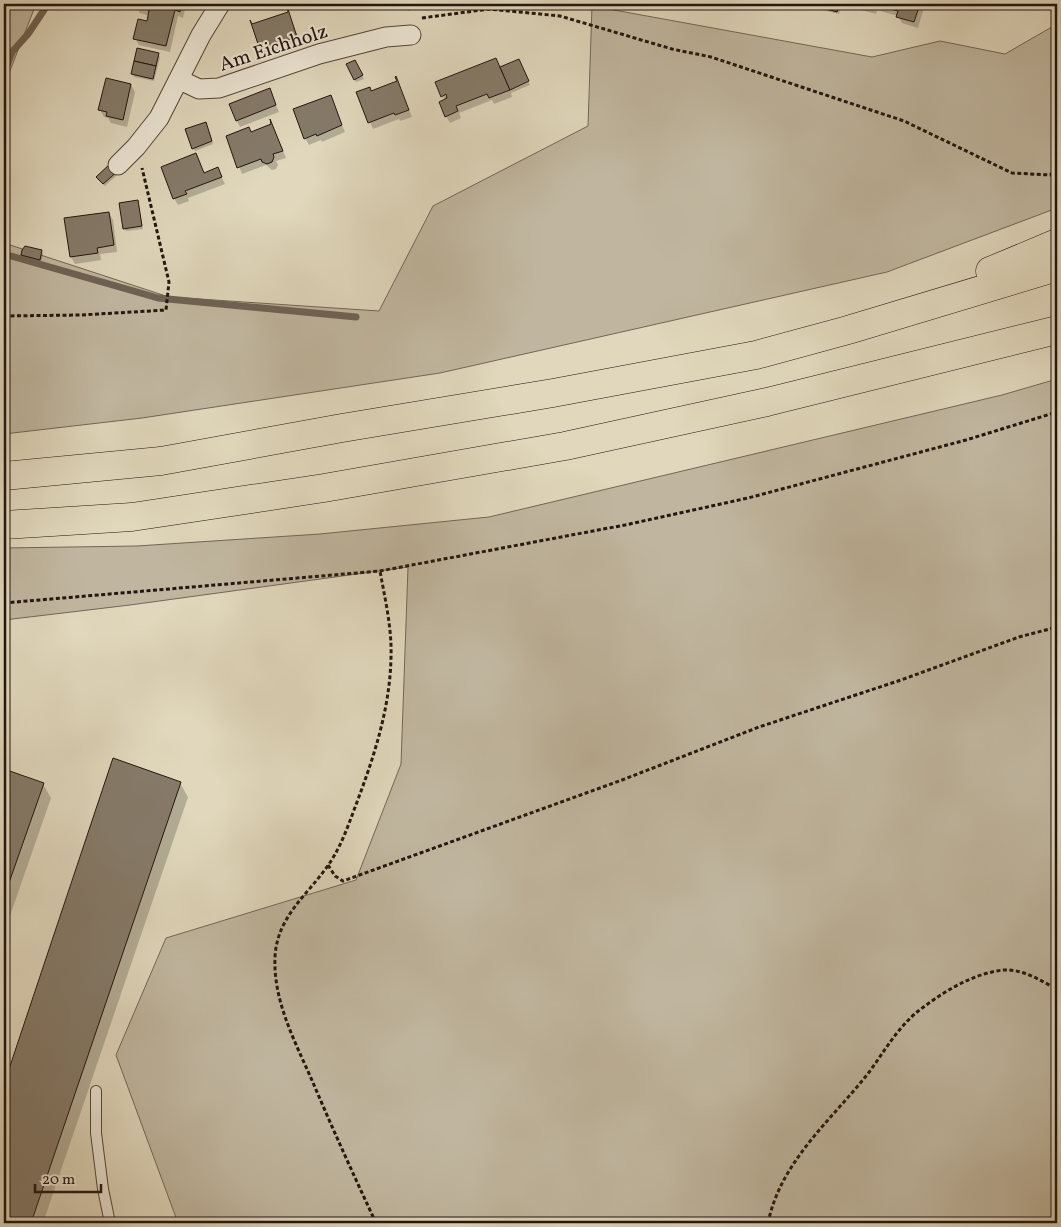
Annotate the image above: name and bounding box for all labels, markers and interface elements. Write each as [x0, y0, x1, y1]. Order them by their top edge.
street label: Am Eichholz [216, 18, 331, 80]
scale bar [35, 1162, 101, 1194]
text: 20 m [42, 1170, 75, 1191]

